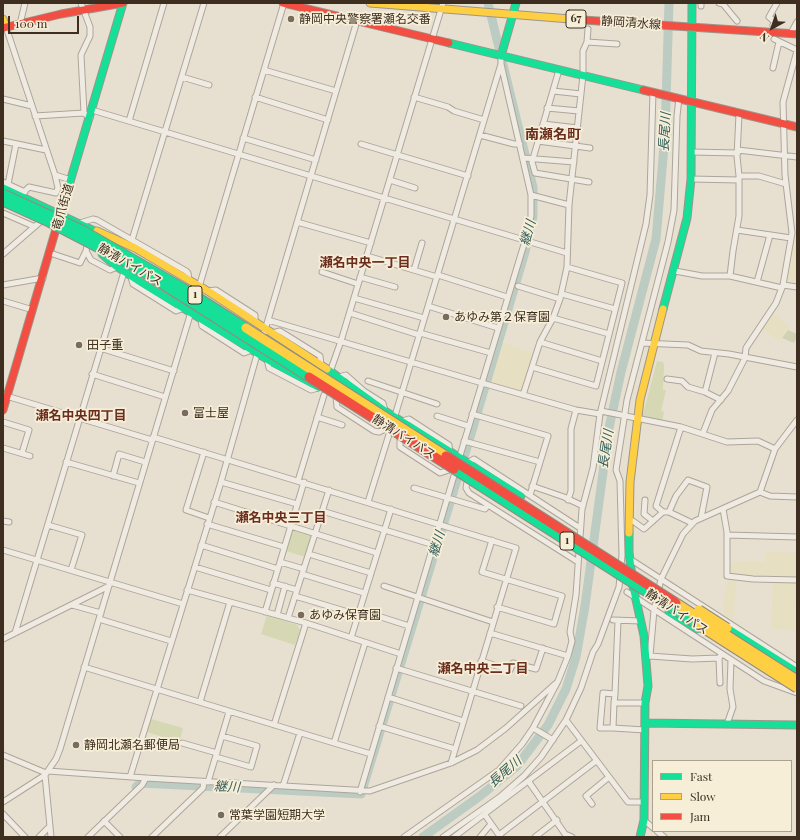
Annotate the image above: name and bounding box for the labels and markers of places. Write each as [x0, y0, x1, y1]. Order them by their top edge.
place label: 静岡中央警察署瀬名交番 [299, 12, 431, 26]
marker: 静岡中央警察署瀬名交番 [286, 14, 296, 24]
place label: あゆみ第２保育園 [454, 310, 550, 324]
marker: あゆみ第２保育園 [441, 312, 451, 322]
place label: 田子重 [87, 338, 123, 352]
marker: 田子重 [74, 340, 84, 350]
place label: 富士屋 [193, 406, 229, 420]
marker: 富士屋 [180, 408, 190, 418]
place label: あゆみ保育園 [309, 608, 381, 622]
marker: あゆみ保育園 [296, 610, 306, 620]
place label: 静岡北瀬名郵便局 [84, 738, 180, 752]
marker: 静岡北瀬名郵便局 [71, 740, 81, 750]
place label: 常葉学園短期大学 [229, 808, 325, 822]
marker: 常葉学園短期大学 [216, 810, 226, 820]

